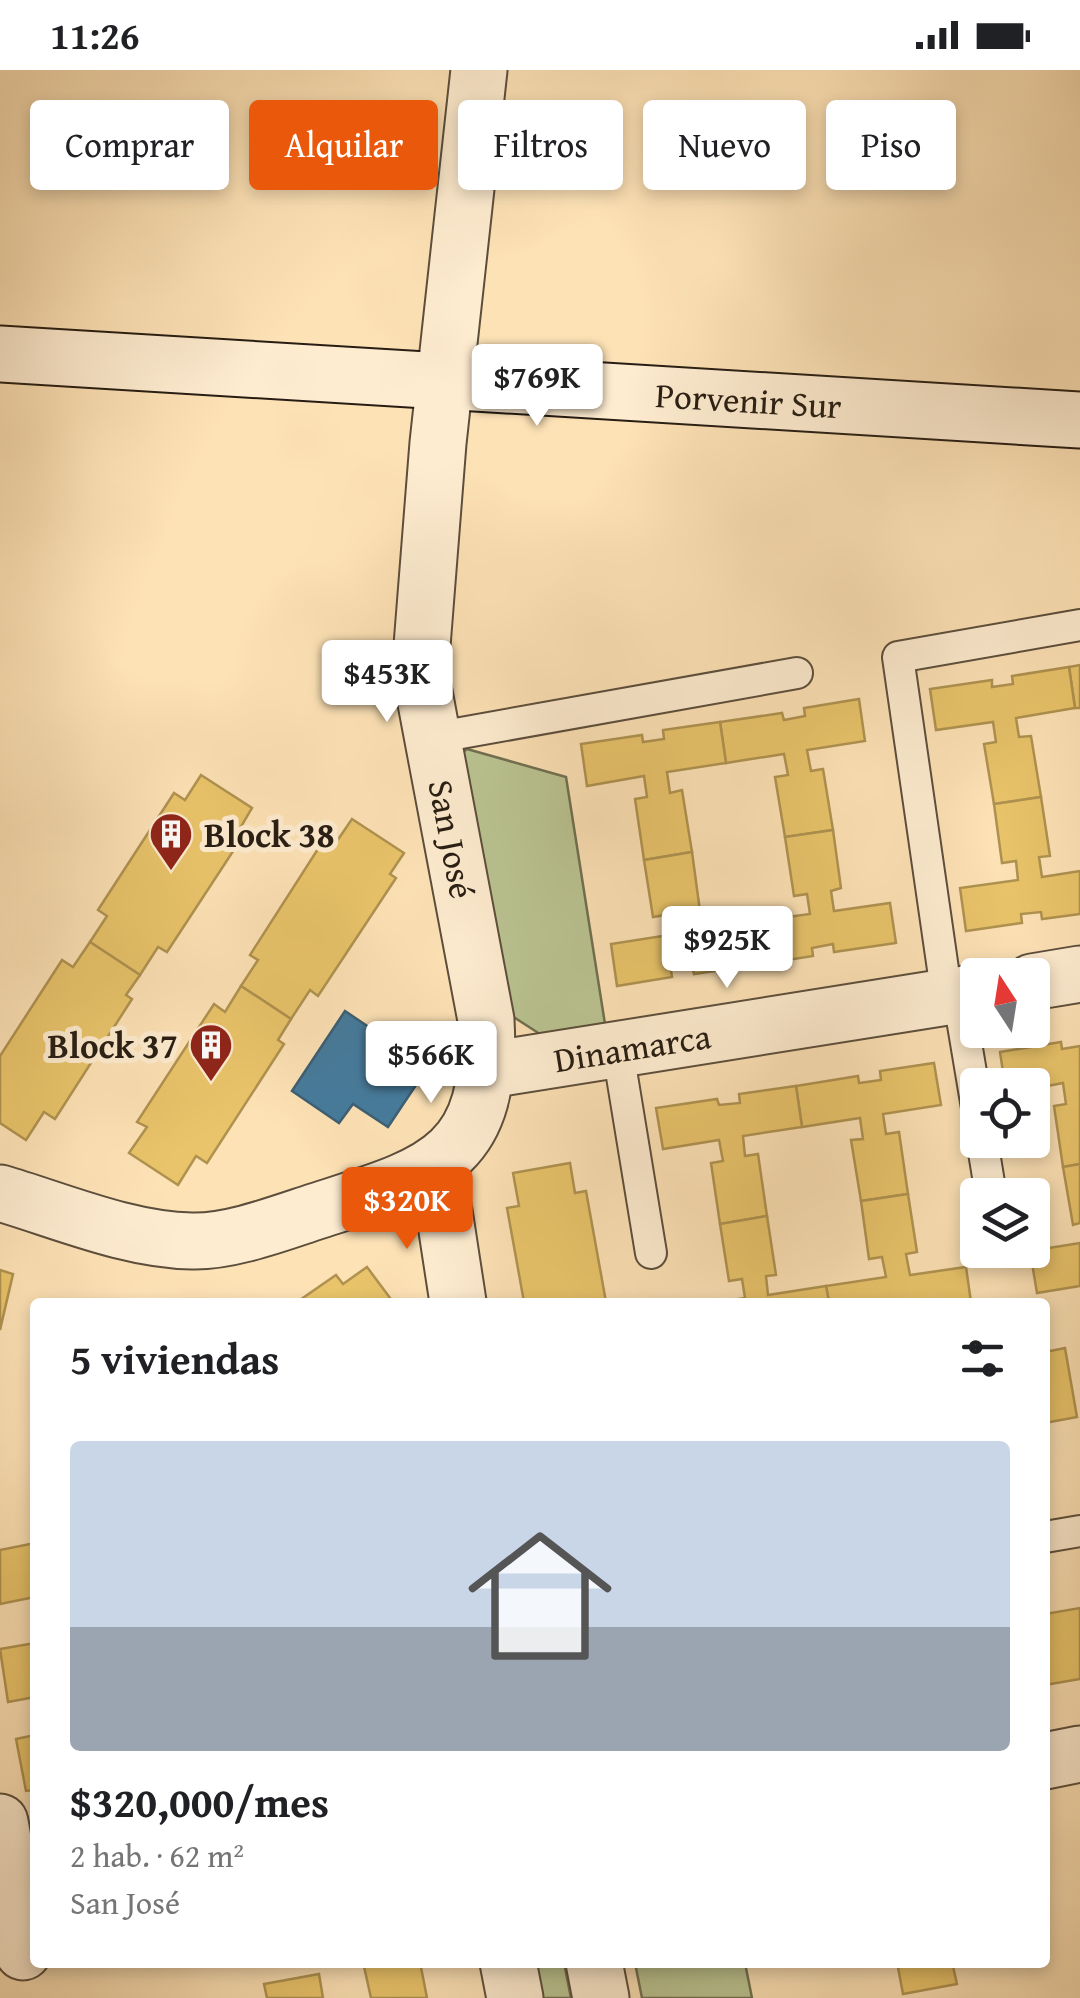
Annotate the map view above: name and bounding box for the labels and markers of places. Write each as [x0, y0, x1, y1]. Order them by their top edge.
pin: $769K [467, 344, 607, 429]
pin: $453K [317, 640, 457, 725]
place label: Block 38 [204, 809, 335, 860]
building icon: Block 38 [148, 811, 194, 872]
pin: $925K [657, 906, 797, 991]
place label: Block 37 [47, 1020, 178, 1071]
pin: $566K [361, 1021, 501, 1106]
building icon: Block 37 [188, 1022, 234, 1083]
pin: $320K [337, 1167, 477, 1252]

